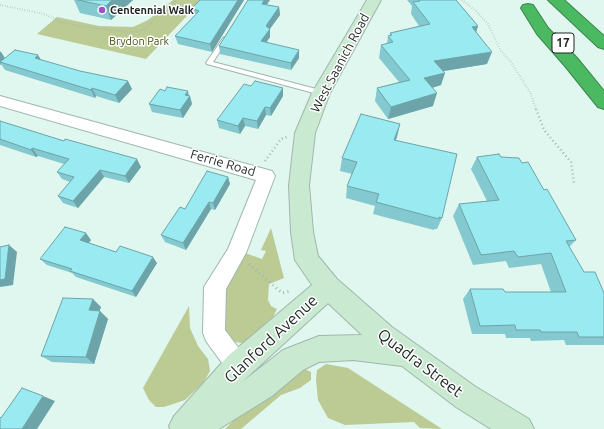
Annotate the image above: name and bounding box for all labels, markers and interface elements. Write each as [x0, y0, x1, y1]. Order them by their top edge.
place label: Centennial Walk [110, 3, 194, 17]
marker: Centennial Walk [97, 5, 107, 15]
street label: West Saanich Road [307, 11, 373, 115]
road number: 17 [552, 33, 574, 53]
park label: Brydon Park [109, 34, 169, 48]
street label: Ferrie Road [189, 146, 257, 180]
street label: Glanford Avenue [220, 291, 322, 387]
street label: Quadra Street [374, 325, 466, 401]

